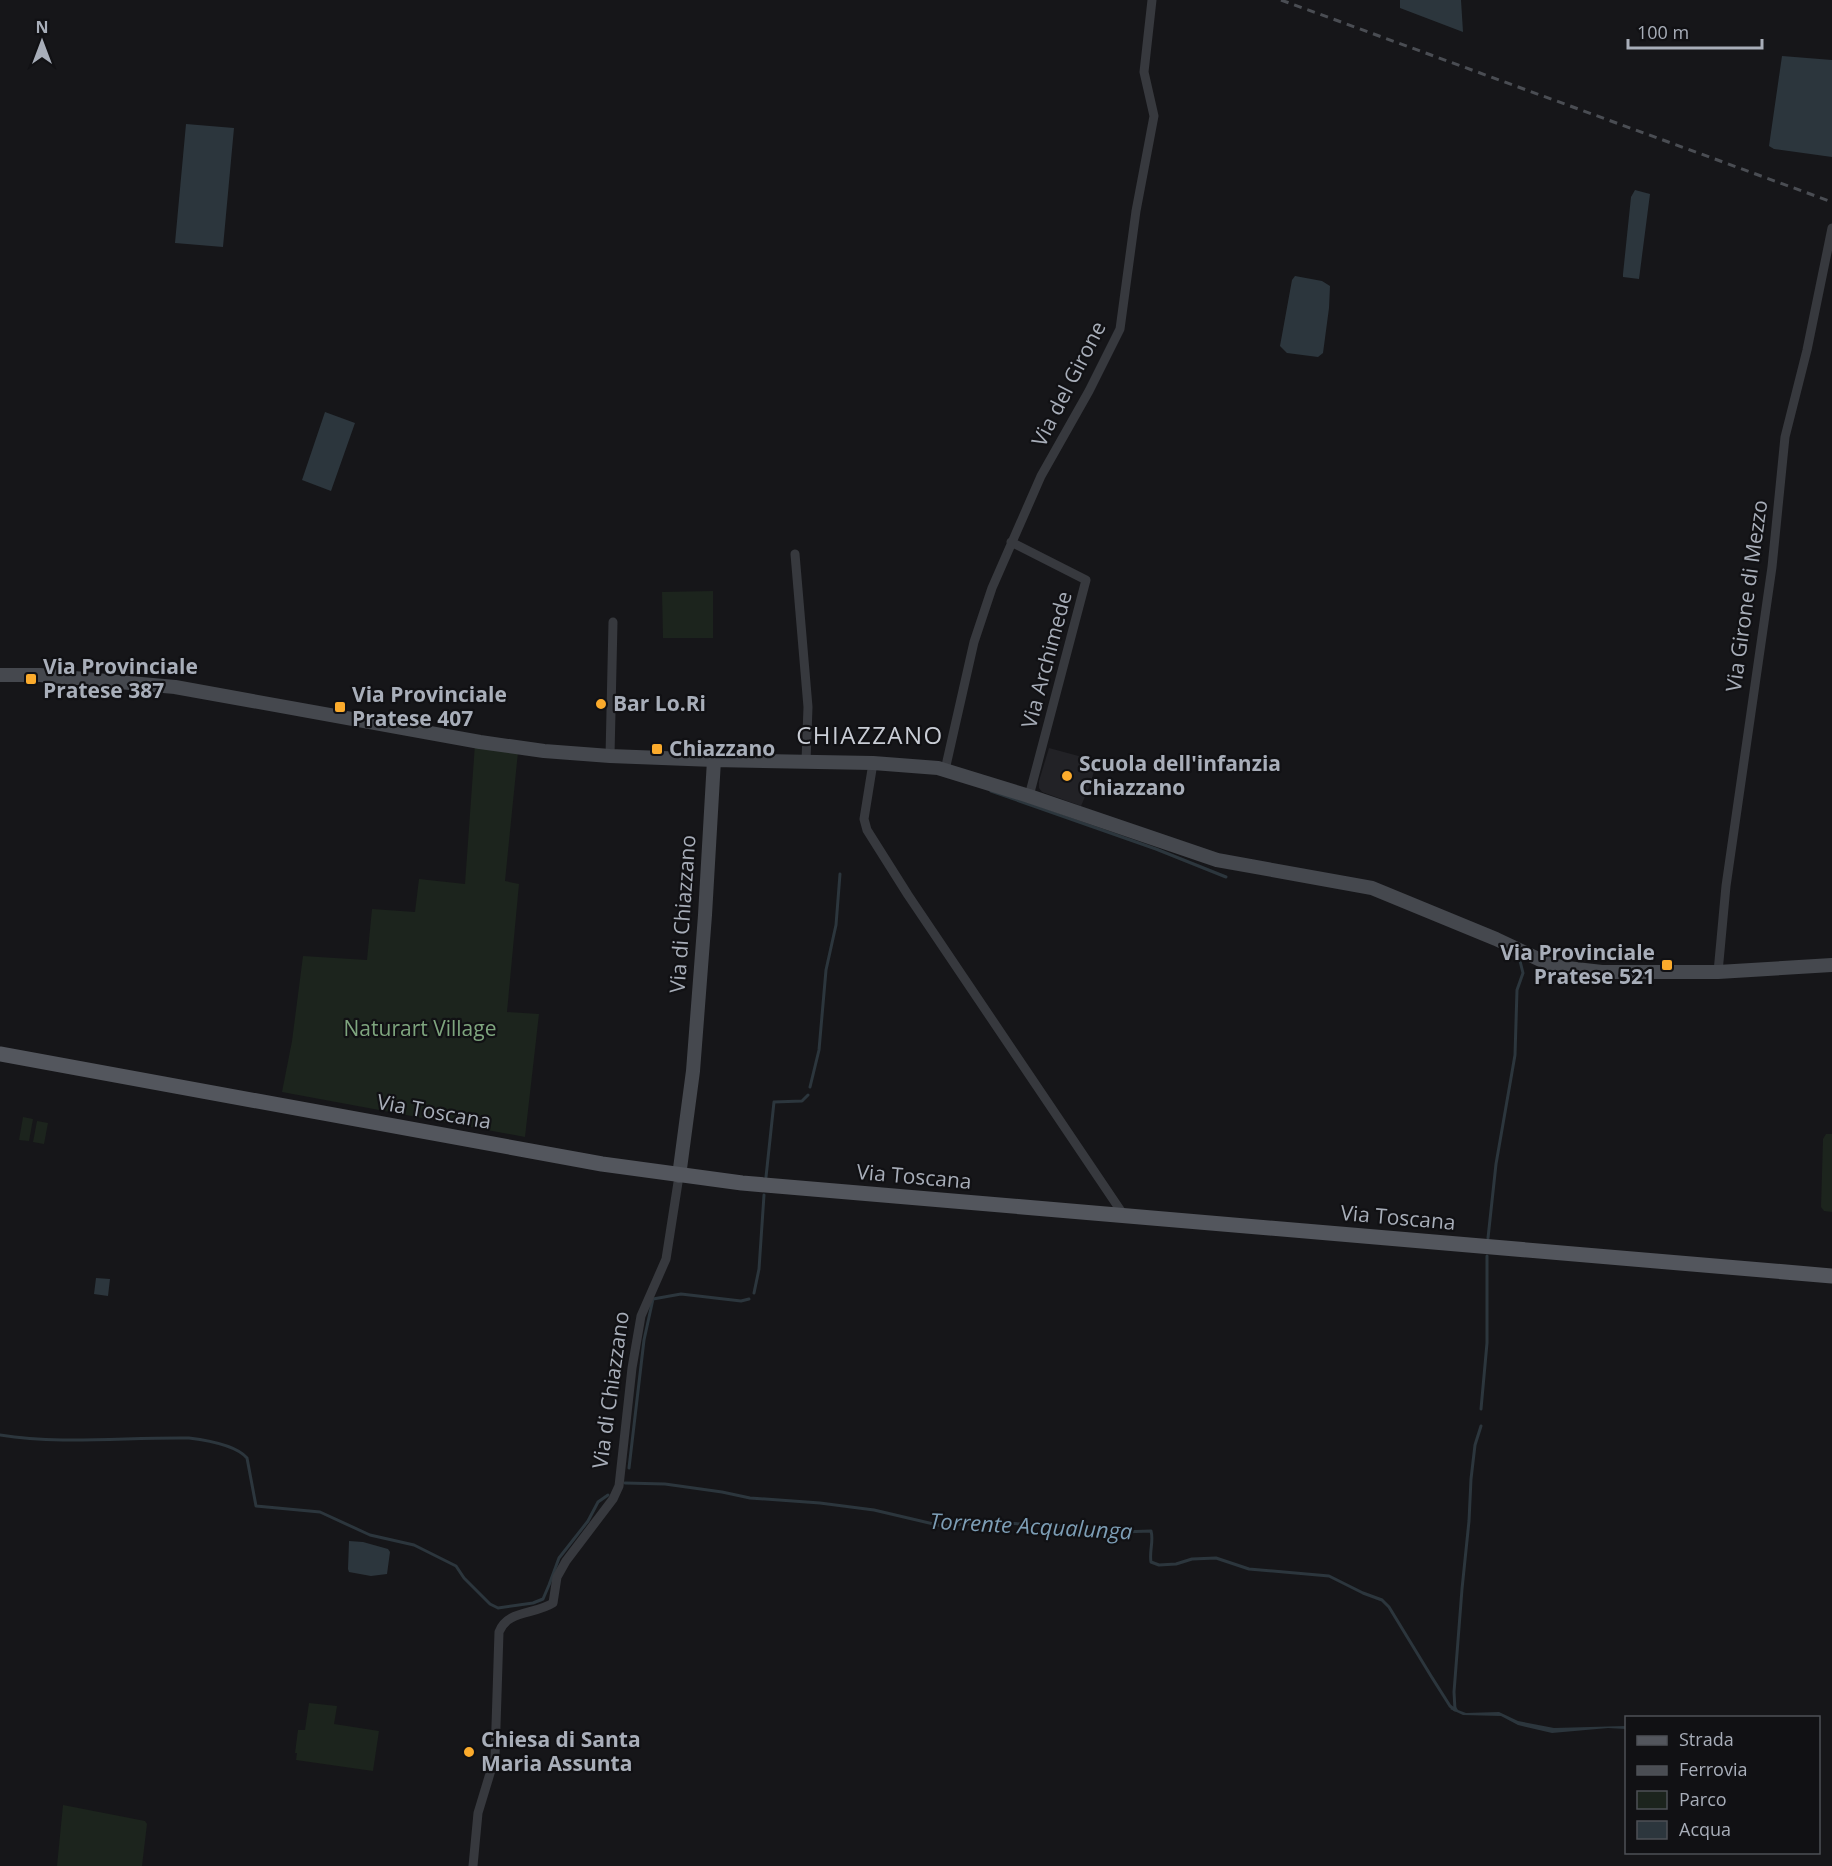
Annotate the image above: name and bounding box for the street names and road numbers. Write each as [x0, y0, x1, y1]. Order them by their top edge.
street label: Via del Girone [1025, 316, 1112, 451]
street label: Via Girone di Mezzo [1719, 498, 1773, 694]
street label: Via Archimede [1014, 588, 1078, 731]
street label: Via di Chiazzano [663, 834, 701, 994]
street label: Via Toscana [375, 1087, 493, 1135]
street label: Via Toscana [855, 1157, 973, 1195]
street label: Via Toscana [1339, 1198, 1457, 1236]
street label: Via di Chiazzano [585, 1309, 635, 1470]

